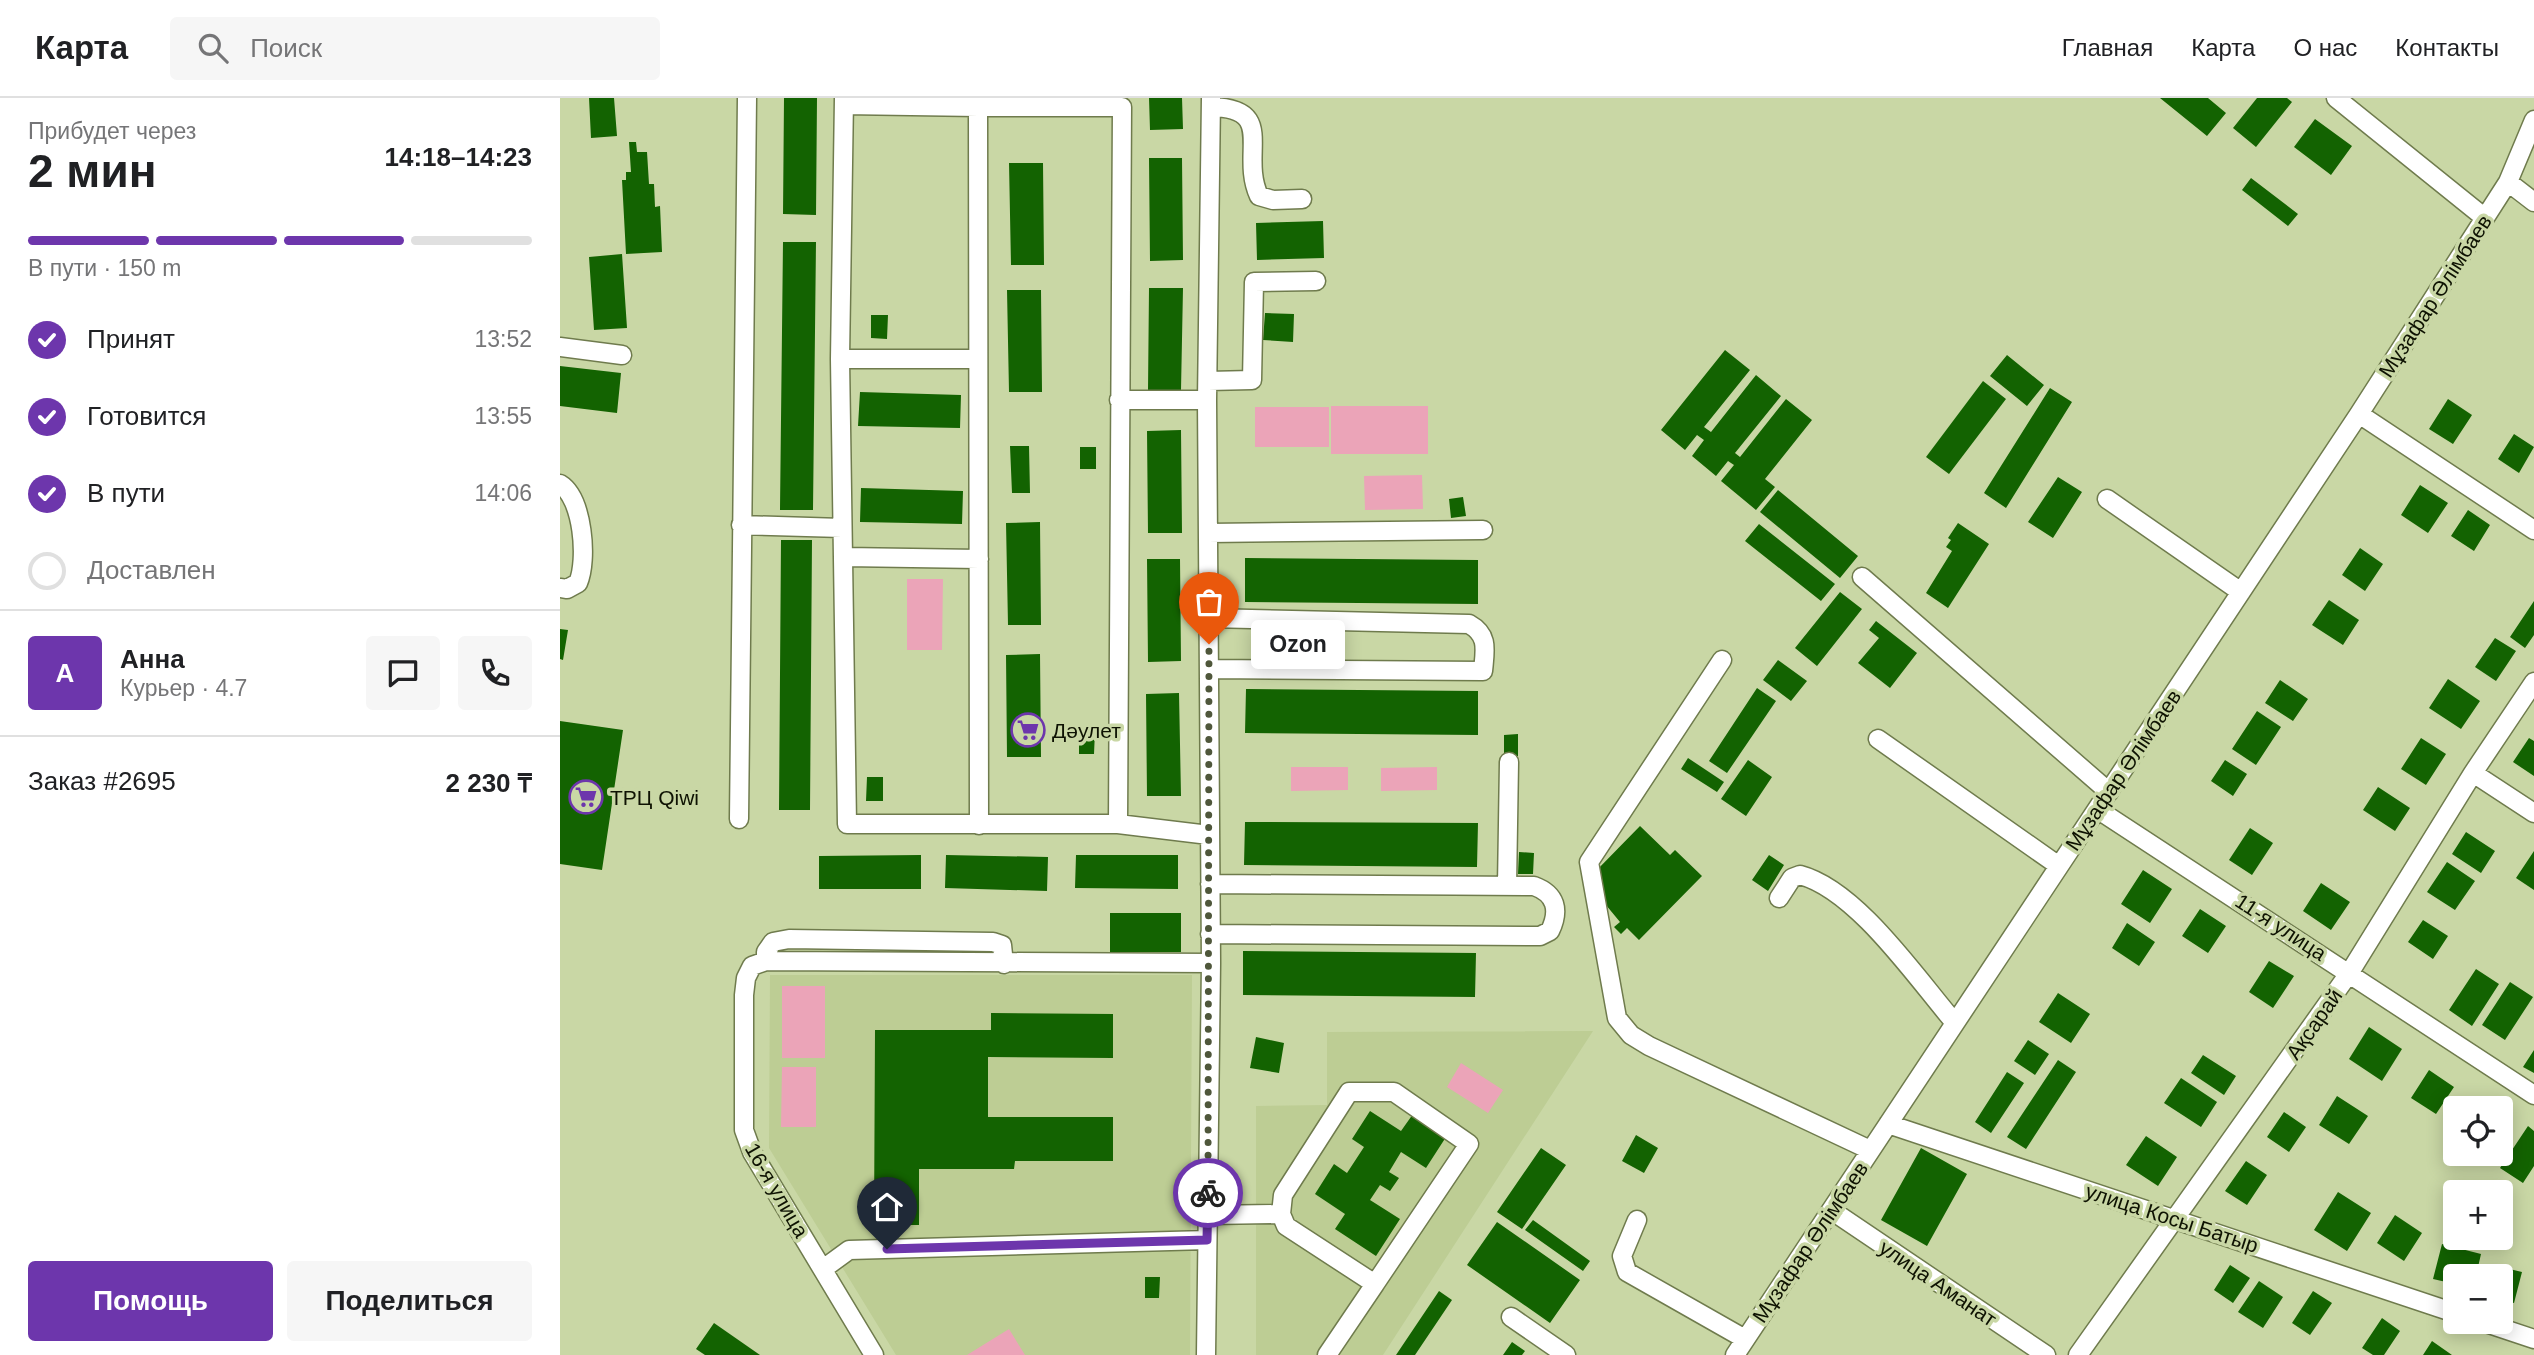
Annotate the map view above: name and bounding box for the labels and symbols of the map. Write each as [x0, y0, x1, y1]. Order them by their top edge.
street label: Мұзафар Әлімбаев [2374, 211, 2496, 381]
pin [1179, 572, 1239, 644]
callout: Ozon [1251, 620, 1346, 668]
street label: Мұзафар Әлімбаев [2061, 685, 2185, 855]
supermarket icon: Дәулет [1009, 711, 1047, 749]
place label: Дәулет [1052, 719, 1121, 742]
supermarket icon: ТРЦ Qiwi [567, 778, 605, 816]
place label: ТРЦ Qiwi [610, 786, 699, 809]
street label: 11-я улица [2231, 889, 2331, 965]
street label: Ақсарай [2282, 984, 2346, 1064]
street label: 16-я улица [741, 1139, 813, 1242]
street label: Мұзафар Әлімбаев [1748, 1157, 1872, 1327]
courier [1173, 1158, 1243, 1228]
pin [857, 1177, 917, 1249]
street label: улица Косы Батыр [2083, 1179, 2261, 1257]
street label: улица Аманат [1875, 1235, 2001, 1331]

